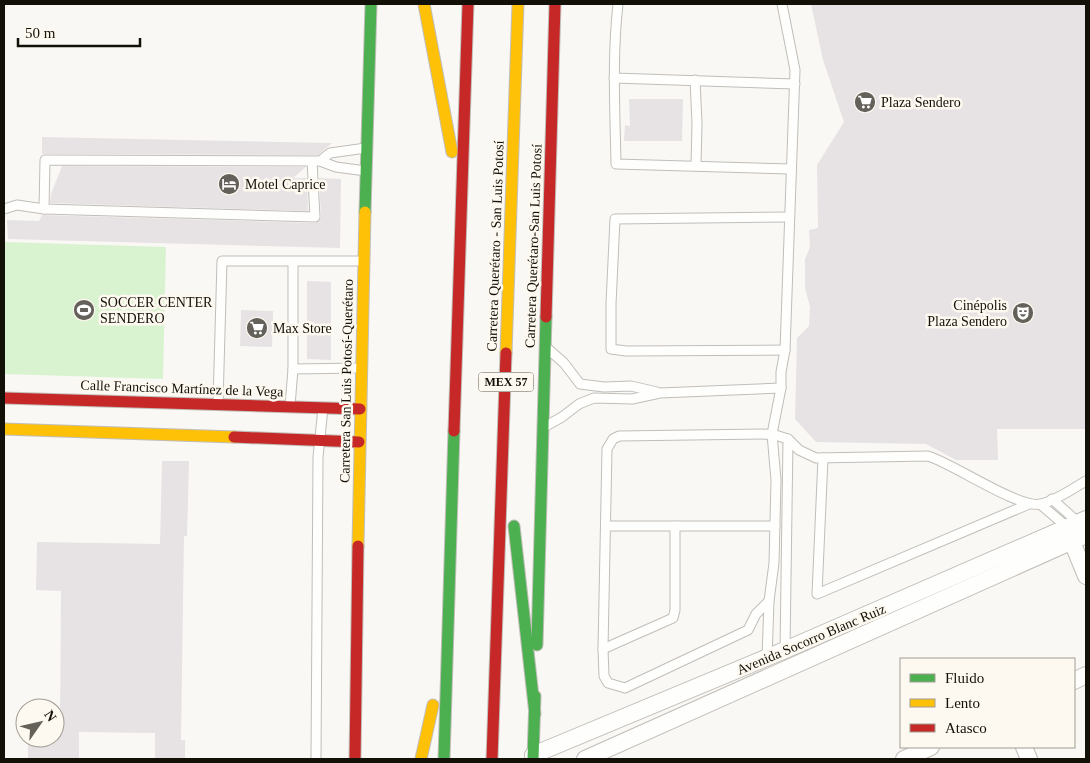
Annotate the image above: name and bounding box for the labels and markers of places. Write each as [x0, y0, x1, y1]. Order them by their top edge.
supermarket icon: Plaza Sendero [853, 90, 877, 114]
place label: Plaza Sendero [881, 95, 961, 110]
hotel icon: Motel Caprice [217, 172, 241, 196]
place label: Motel Caprice [245, 177, 325, 192]
place label: SOCCER CENTER SENDERO [100, 295, 213, 326]
sports icon: SOCCER CENTER SENDERO [72, 298, 96, 322]
place label: Cinépolis Plaza Sendero [927, 298, 1007, 329]
theatre icon: Cinépolis Plaza Sendero [1011, 301, 1035, 325]
supermarket icon: Max Store [245, 316, 269, 340]
place label: Max Store [273, 321, 332, 336]

